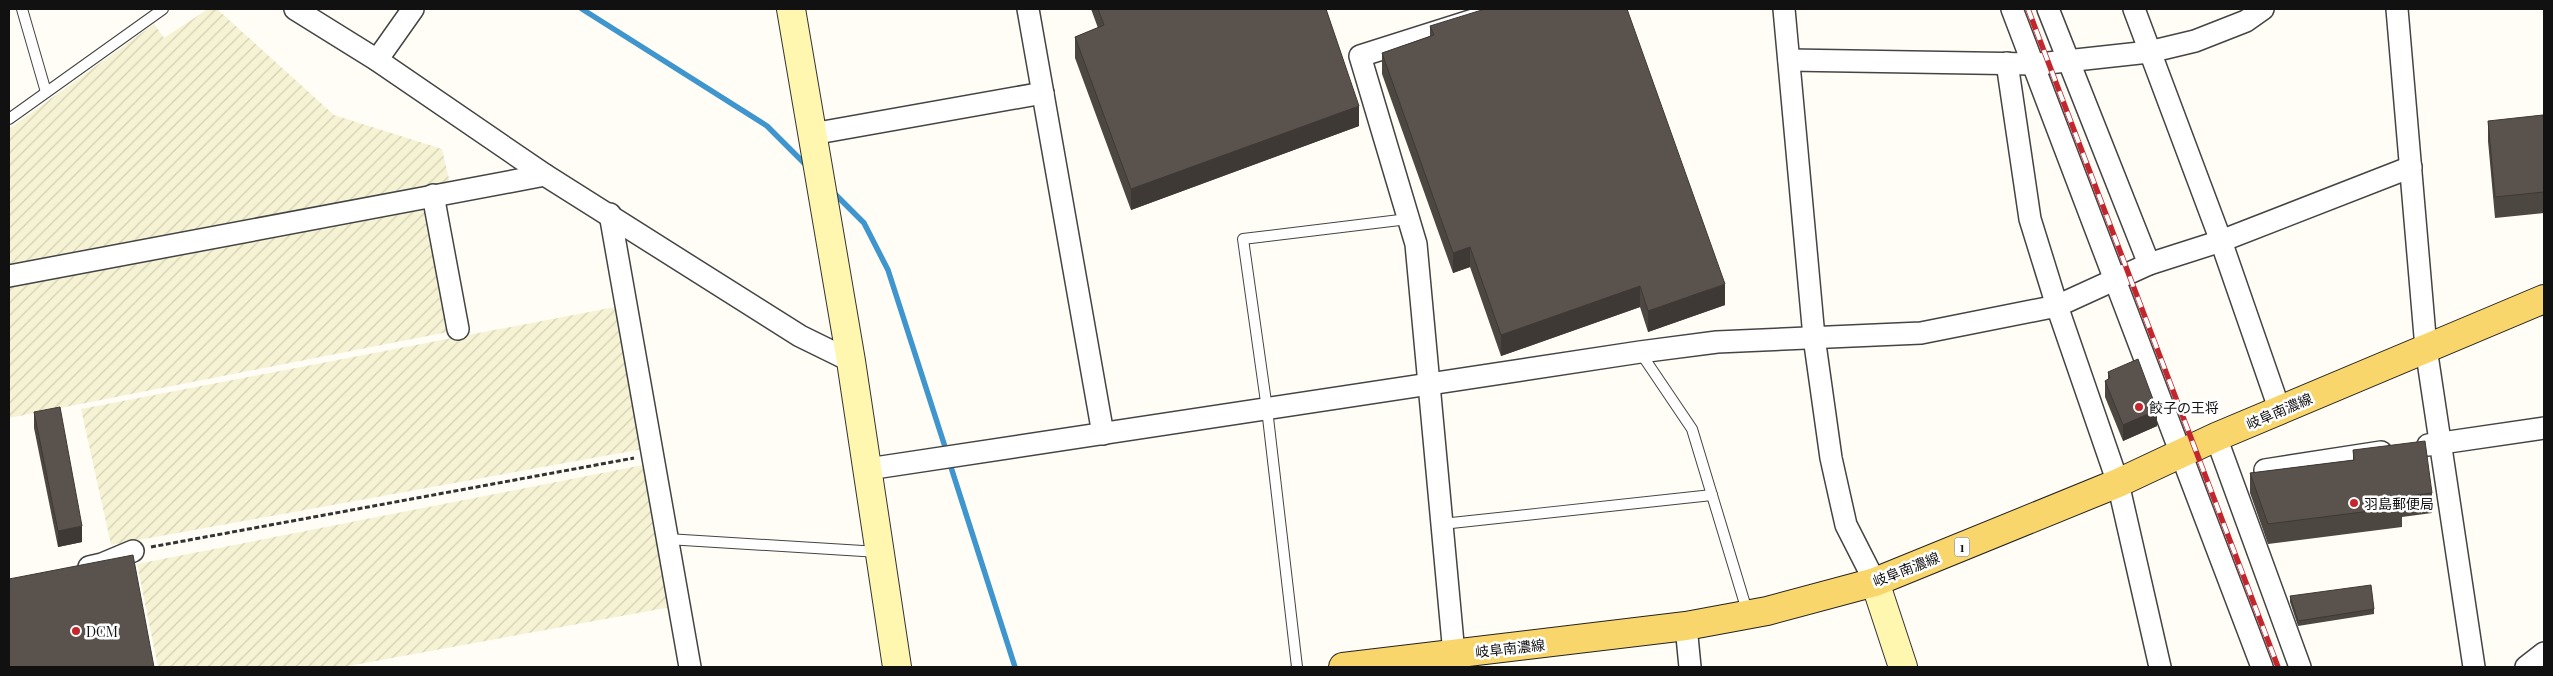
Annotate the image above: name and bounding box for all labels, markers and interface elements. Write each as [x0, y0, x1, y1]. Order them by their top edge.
street label: 岐阜南濃線 [2243, 389, 2315, 433]
place label: 餃子の王将 [2149, 398, 2219, 417]
marker: 餃子の王将 [2133, 401, 2145, 413]
place label: 羽島郵便局 [2364, 494, 2434, 513]
marker: 羽島郵便局 [2348, 497, 2360, 509]
road number: 1 [1954, 538, 1970, 556]
street label: 岐阜南濃線 [1870, 548, 1942, 590]
place label: DCM [86, 622, 118, 641]
marker: DCM [70, 625, 82, 637]
street label: 岐阜南濃線 [1474, 635, 1546, 661]

